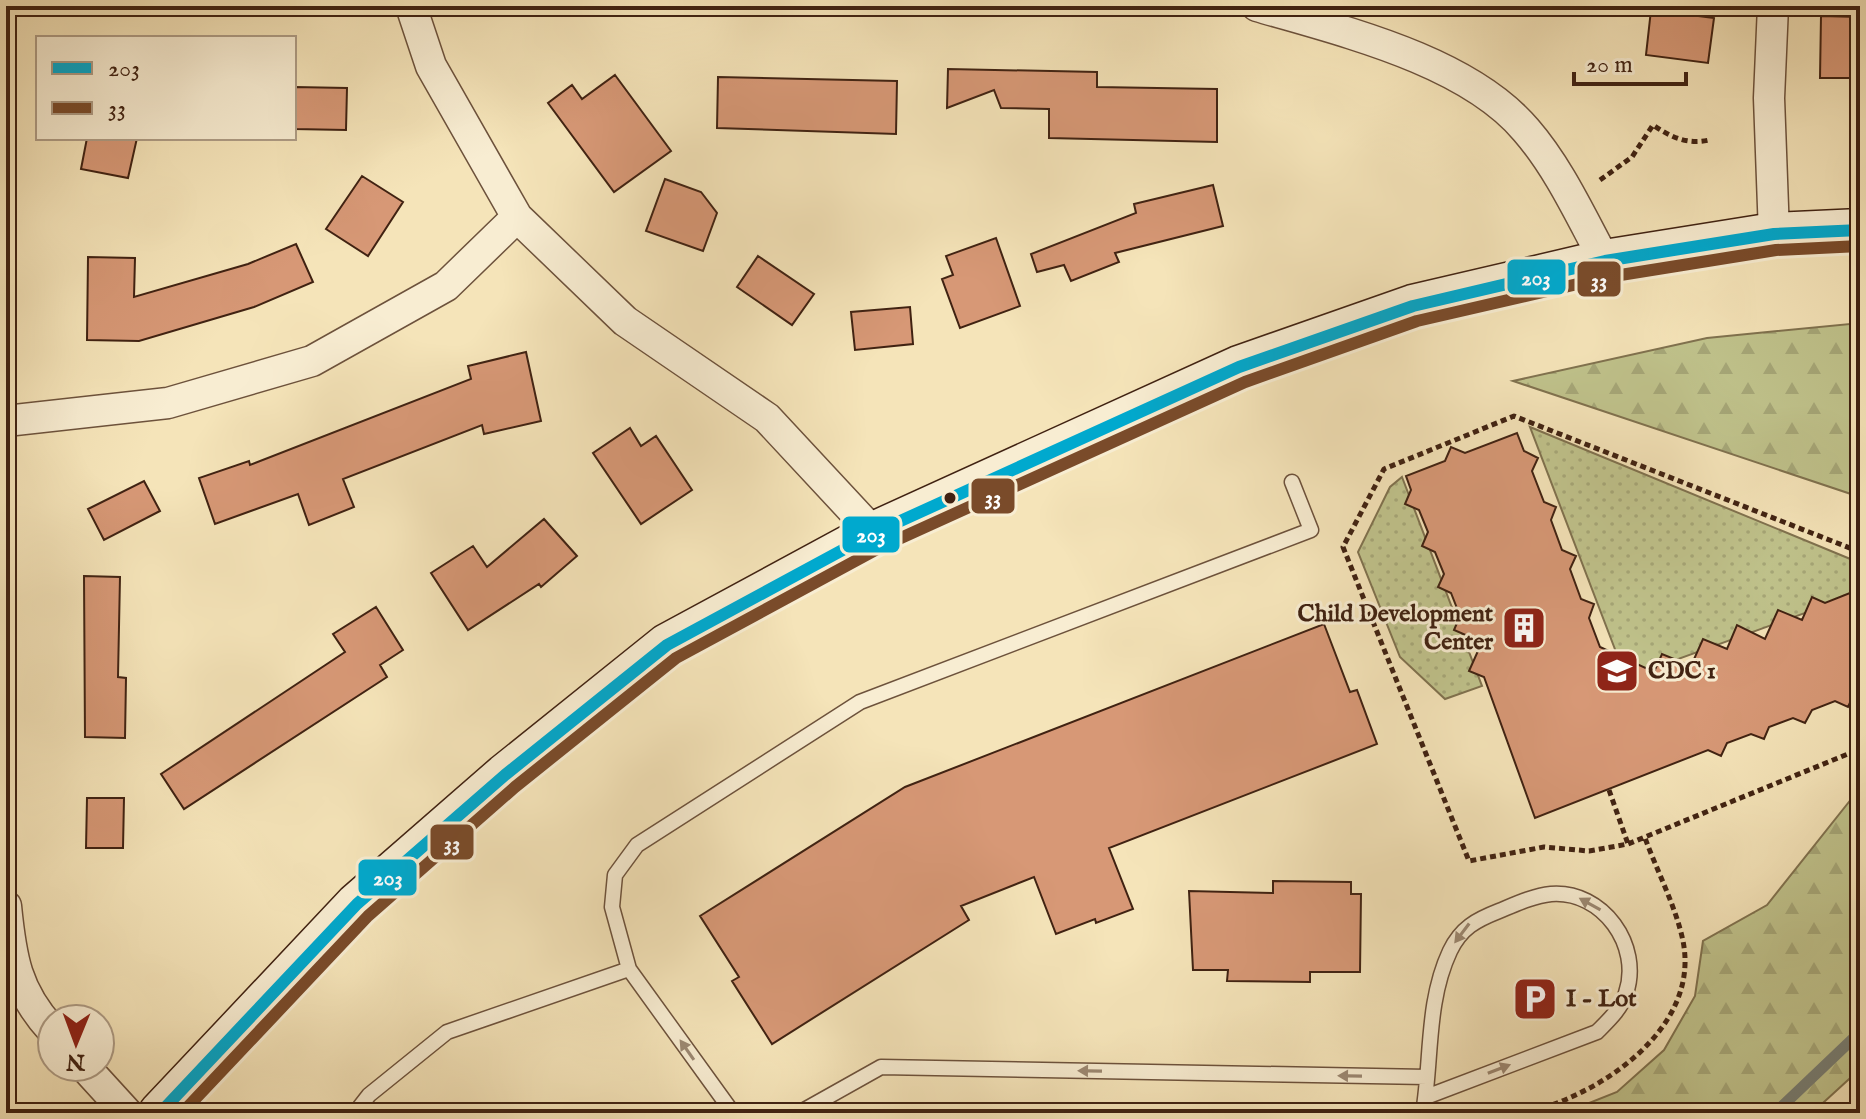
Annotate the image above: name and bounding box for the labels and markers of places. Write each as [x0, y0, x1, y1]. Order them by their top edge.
unlabelled marker [942, 490, 958, 506]
place label: Child Development Center [1298, 599, 1494, 658]
building icon: Child Development Center [1500, 604, 1548, 652]
school or university icon: CDC 1 [1593, 647, 1641, 695]
place label: CDC 1 [1648, 656, 1716, 687]
parking icon: I - Lot [1511, 975, 1559, 1023]
place label: I - Lot [1566, 984, 1637, 1015]

